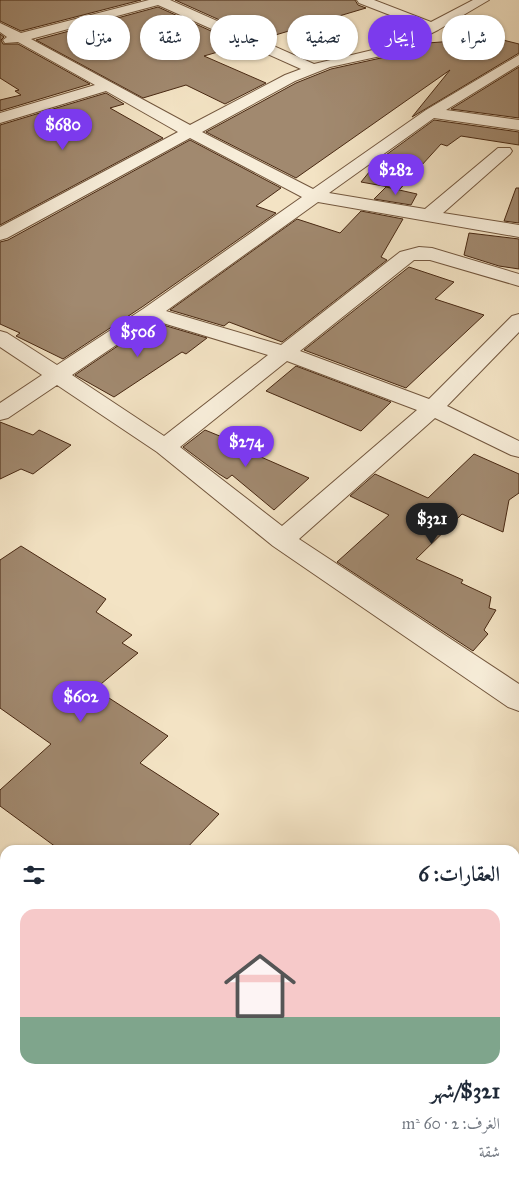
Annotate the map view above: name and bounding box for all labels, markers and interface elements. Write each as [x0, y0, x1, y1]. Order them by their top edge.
chip: منزل [67, 15, 130, 60]
chip: شقة [140, 15, 200, 60]
chip: جديد [210, 15, 277, 60]
chip: تصفية [287, 15, 358, 60]
chip: إيجار [368, 15, 432, 60]
chip: شراء [442, 15, 505, 60]
pin: $680 [33, 108, 93, 151]
text: $680 [45, 115, 81, 134]
pin: $282 [366, 154, 426, 196]
text: $282 [379, 160, 413, 179]
pin: $506 [108, 316, 168, 358]
text: $506 [121, 322, 155, 341]
pin: $274 [216, 426, 276, 468]
text: $274 [229, 432, 263, 451]
pin: $321 [402, 502, 462, 545]
text: $321 [417, 509, 447, 528]
pin: $602 [51, 680, 111, 723]
text: $602 [63, 687, 99, 706]
icon: filters [20, 861, 48, 889]
text: العقارات: 6 [418, 861, 500, 887]
icon: home [215, 941, 305, 1031]
text: $321/شهر [431, 1078, 500, 1104]
text: الغرف: 2 · 60 m² [402, 1114, 500, 1133]
text: شقة [479, 1142, 500, 1161]

